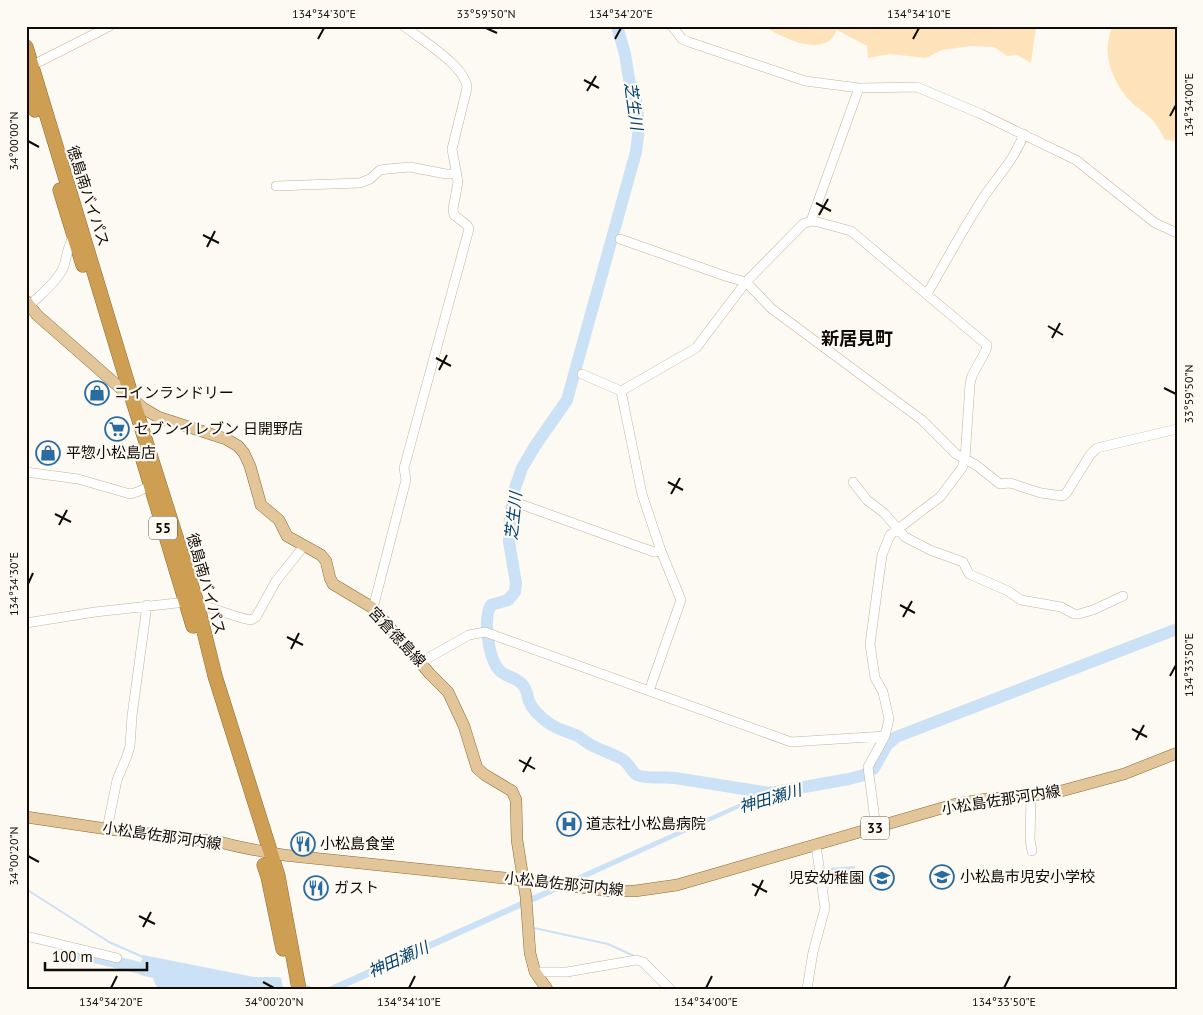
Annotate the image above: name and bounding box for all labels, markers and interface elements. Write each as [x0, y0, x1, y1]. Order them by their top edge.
text: 134°34'30"E [292, 6, 356, 21]
text: 33°59'50"N [456, 6, 516, 21]
text: 134°34'20"E [589, 6, 653, 21]
text: 134°34'10"E [887, 6, 951, 21]
text: 134°34'00"E [1181, 73, 1196, 137]
water label: 芝生川 [621, 81, 648, 133]
text: 34°00'00"N [6, 111, 21, 171]
street label: 徳島南バイパス [63, 143, 114, 249]
district label: 新居見町 [821, 327, 893, 350]
text: 33°59'50"N [1181, 364, 1196, 424]
shop icon: コインランドリー [84, 380, 110, 406]
place label: コインランドリー [114, 383, 234, 402]
supermarket icon: セブンイレブン 日開野店 [104, 416, 130, 442]
place label: セブンイレブン 日開野店 [134, 419, 303, 438]
shop icon: 平惣小松島店 [35, 440, 61, 466]
place label: 平惣小松島店 [66, 443, 156, 462]
water label: 芝生川 [501, 489, 526, 541]
road number: 55 [149, 516, 177, 540]
street label: 徳島南バイパス [183, 531, 230, 637]
text: 134°34'30"E [6, 552, 21, 616]
street label: 宮倉徳島線 [365, 603, 430, 671]
text: 134°33'50"E [1181, 633, 1196, 697]
water label: 神田瀬川 [736, 779, 805, 816]
street label: 小松島佐那河内線 [940, 781, 1062, 818]
hospital icon: 道志社小松島病院 [556, 811, 582, 837]
place label: 道志社小松島病院 [586, 814, 706, 833]
road number: 33 [861, 816, 889, 840]
street label: 小松島佐那河内線 [101, 818, 223, 853]
text: 34°00'20"N [6, 826, 21, 886]
restaurant icon: 小松島食堂 [290, 831, 316, 857]
place label: 小松島食堂 [320, 834, 395, 853]
school or university icon: 小松島市児安小学校 [929, 864, 955, 890]
school or university icon: 児安幼稚園 [869, 865, 895, 891]
place label: 小松島市児安小学校 [960, 867, 1095, 886]
street label: 小松島佐那河内線 [503, 868, 625, 899]
place label: 児安幼稚園 [789, 868, 864, 887]
restaurant icon: ガスト [303, 875, 329, 901]
place label: ガスト [334, 878, 379, 897]
water label: 神田瀬川 [365, 936, 433, 981]
scale bar [45, 940, 148, 972]
text: 100 m [52, 947, 93, 966]
text: 134°34'20"E [79, 994, 143, 1009]
text: 34°00'20"N [244, 994, 304, 1009]
text: 134°34'10"E [377, 994, 441, 1009]
text: 134°34'00"E [674, 994, 738, 1009]
text: 134°33'50"E [972, 994, 1036, 1009]

